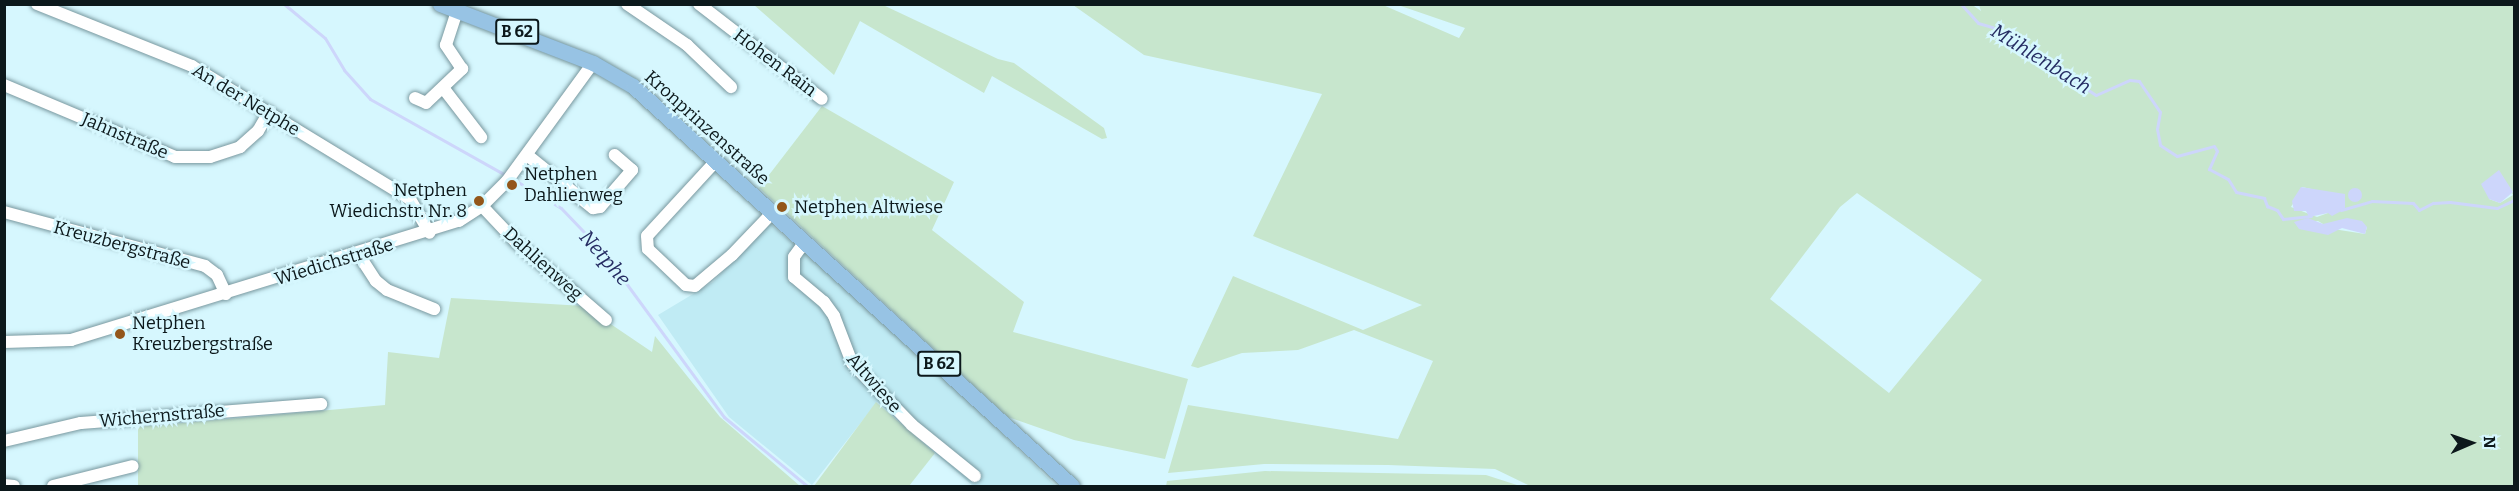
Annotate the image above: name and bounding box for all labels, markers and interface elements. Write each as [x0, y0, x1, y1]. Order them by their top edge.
road number: B 62 [494, 19, 540, 45]
water label: Mühlenbach [1987, 19, 2095, 99]
street label: Hohen Rain [729, 25, 821, 101]
street label: An der Netphe [188, 59, 304, 141]
street label: Kronprinzenstraße [640, 66, 774, 190]
street label: Jahnstraße [79, 108, 171, 164]
place label: Netphen Dahlienweg [524, 164, 623, 207]
marker: Netphen Dahlienweg [505, 178, 519, 192]
place label: Netphen Wiedichstr. Nr. 8 [330, 180, 467, 222]
marker: Netphen Wiedichstr. Nr. 8 [472, 194, 486, 208]
place label: Netphen Altwiese [794, 196, 943, 218]
marker: Netphen Altwiese [775, 200, 789, 214]
street label: Kreuzbergstraße [51, 216, 193, 274]
street label: Dahlienweg [499, 223, 587, 305]
water label: Netphe [574, 225, 636, 291]
street label: Wiedichstraße [272, 234, 396, 290]
place label: Netphen Kreuzbergstraße [132, 313, 273, 356]
marker: Netphen Kreuzbergstraße [113, 327, 127, 341]
street label: Altwiese [842, 349, 906, 417]
road number: B 62 [916, 351, 962, 377]
street label: Wichernstraße [98, 400, 226, 432]
north arrow [2441, 413, 2501, 473]
text: N [2480, 436, 2499, 449]

